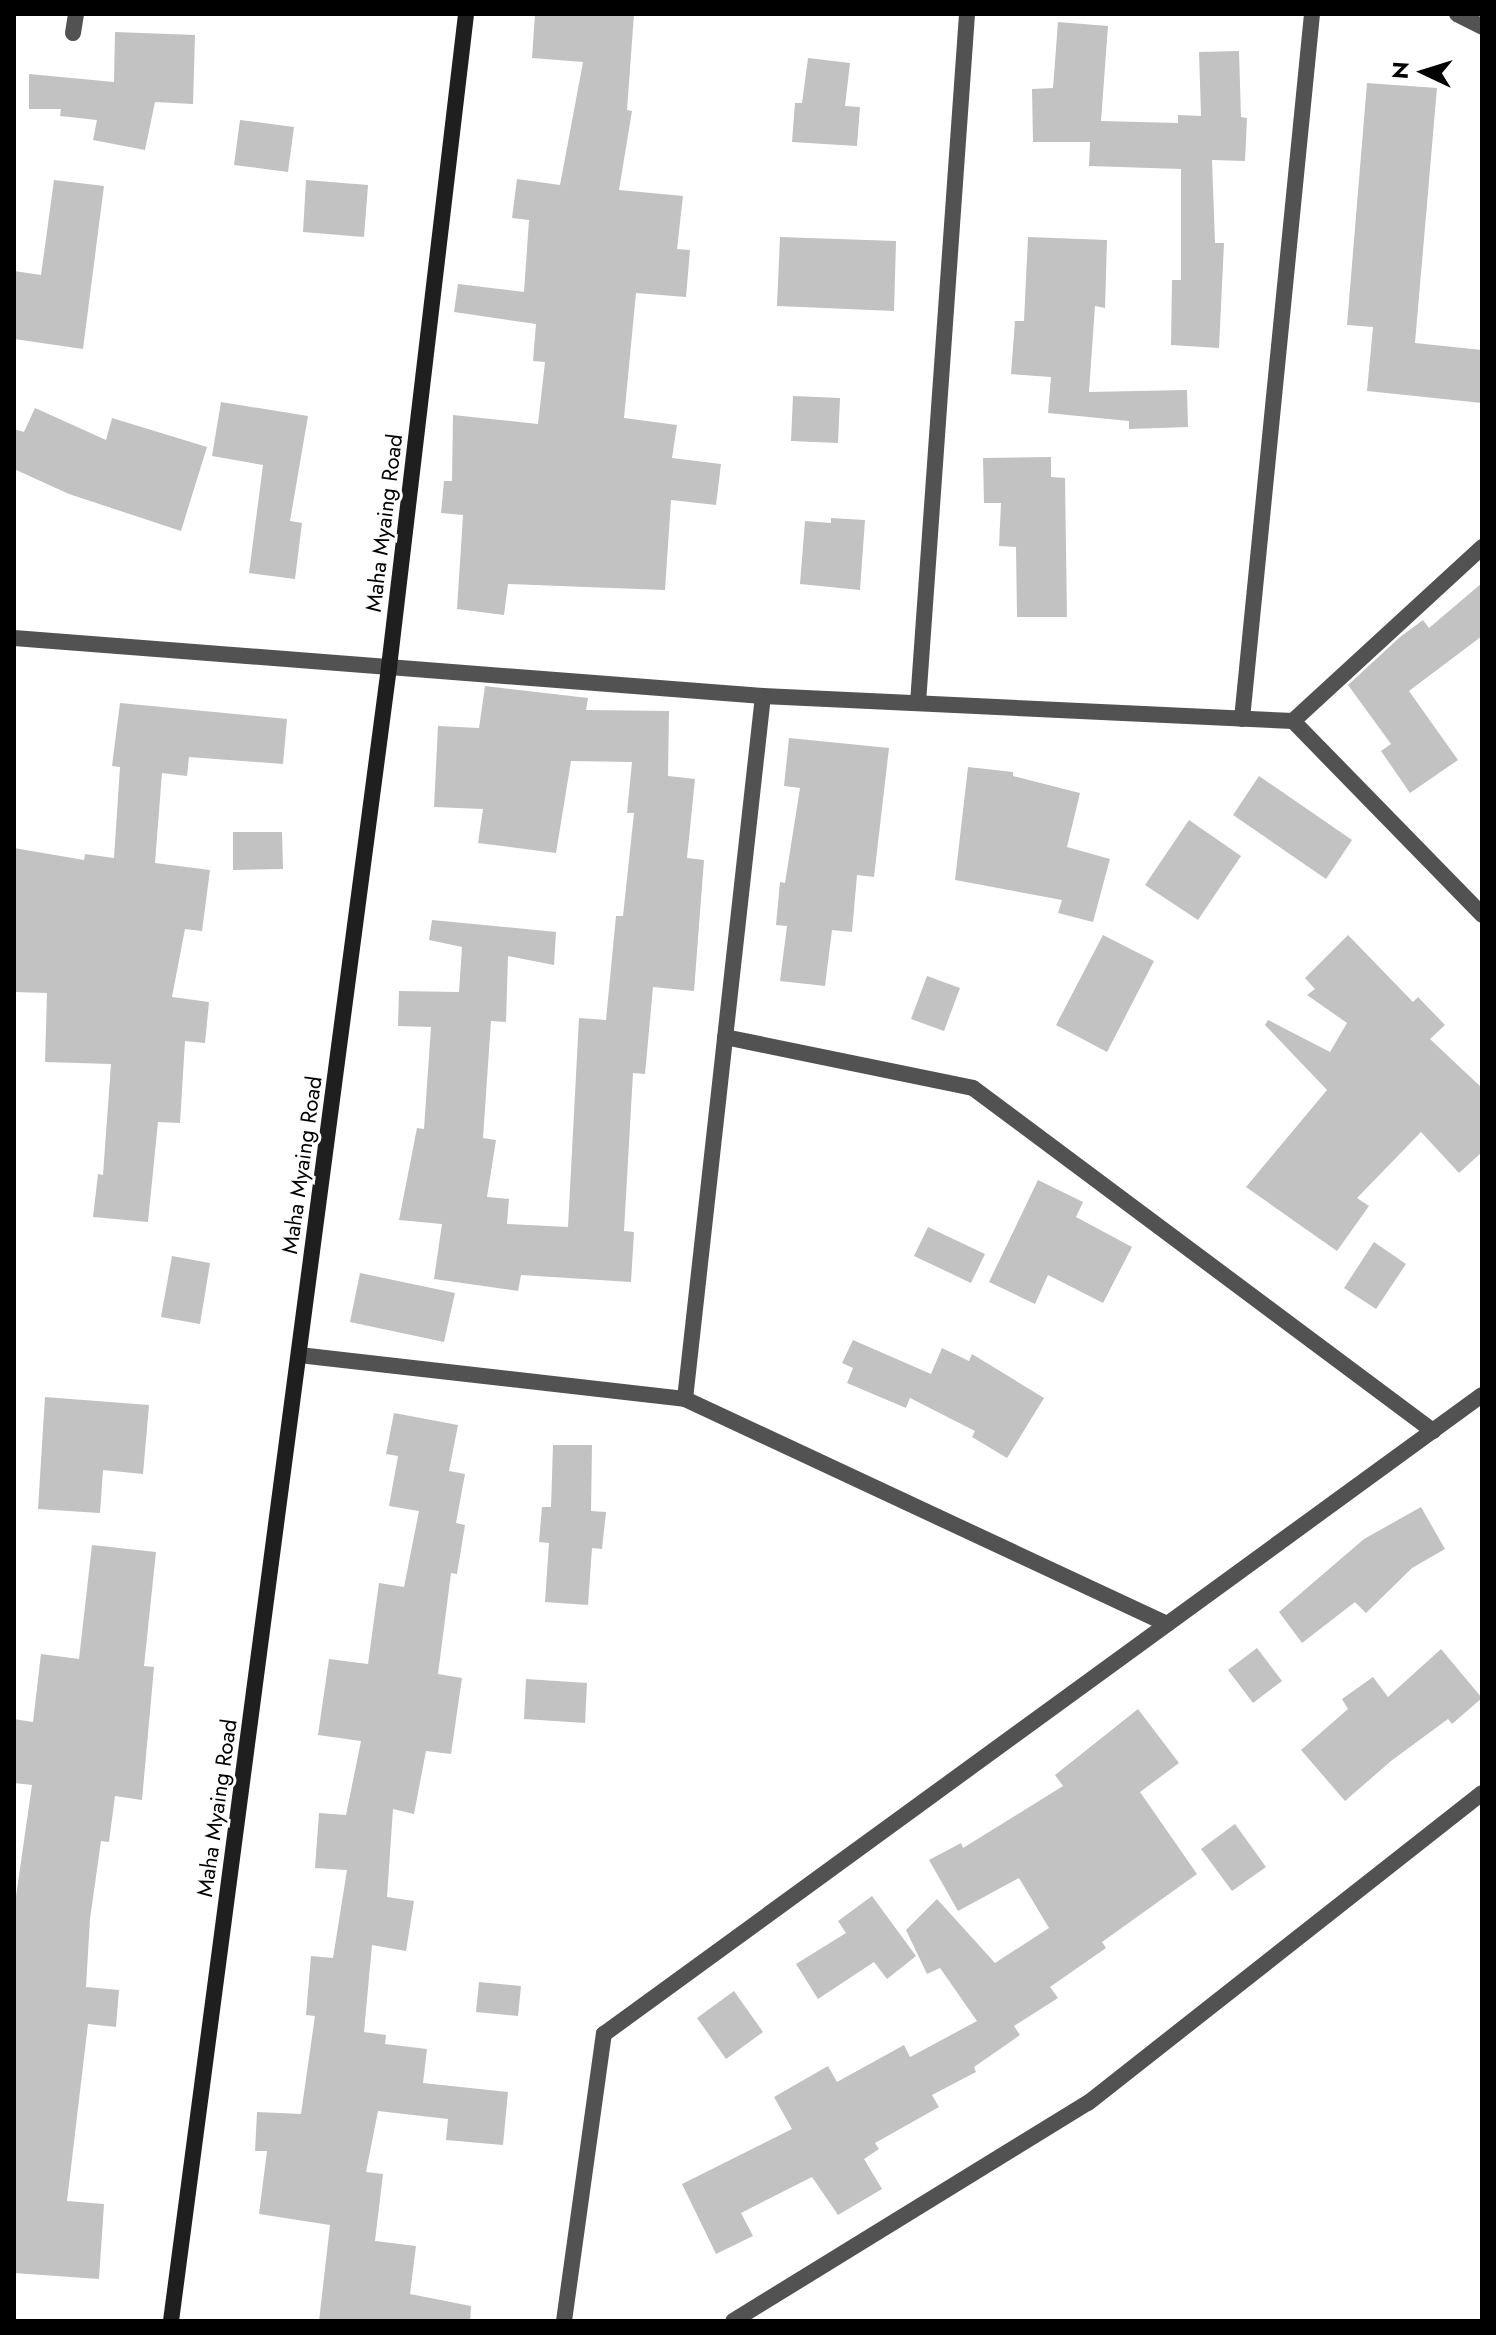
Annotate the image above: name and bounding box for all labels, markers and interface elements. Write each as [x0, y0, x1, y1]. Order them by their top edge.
north arrow [1384, 32, 1464, 112]
text: N [1383, 60, 1417, 80]
street label: Maha Myaing Road [360, 433, 408, 613]
street label: Maha Myaing Road [276, 1074, 328, 1256]
street label: Maha Myaing Road [191, 1717, 243, 1899]

